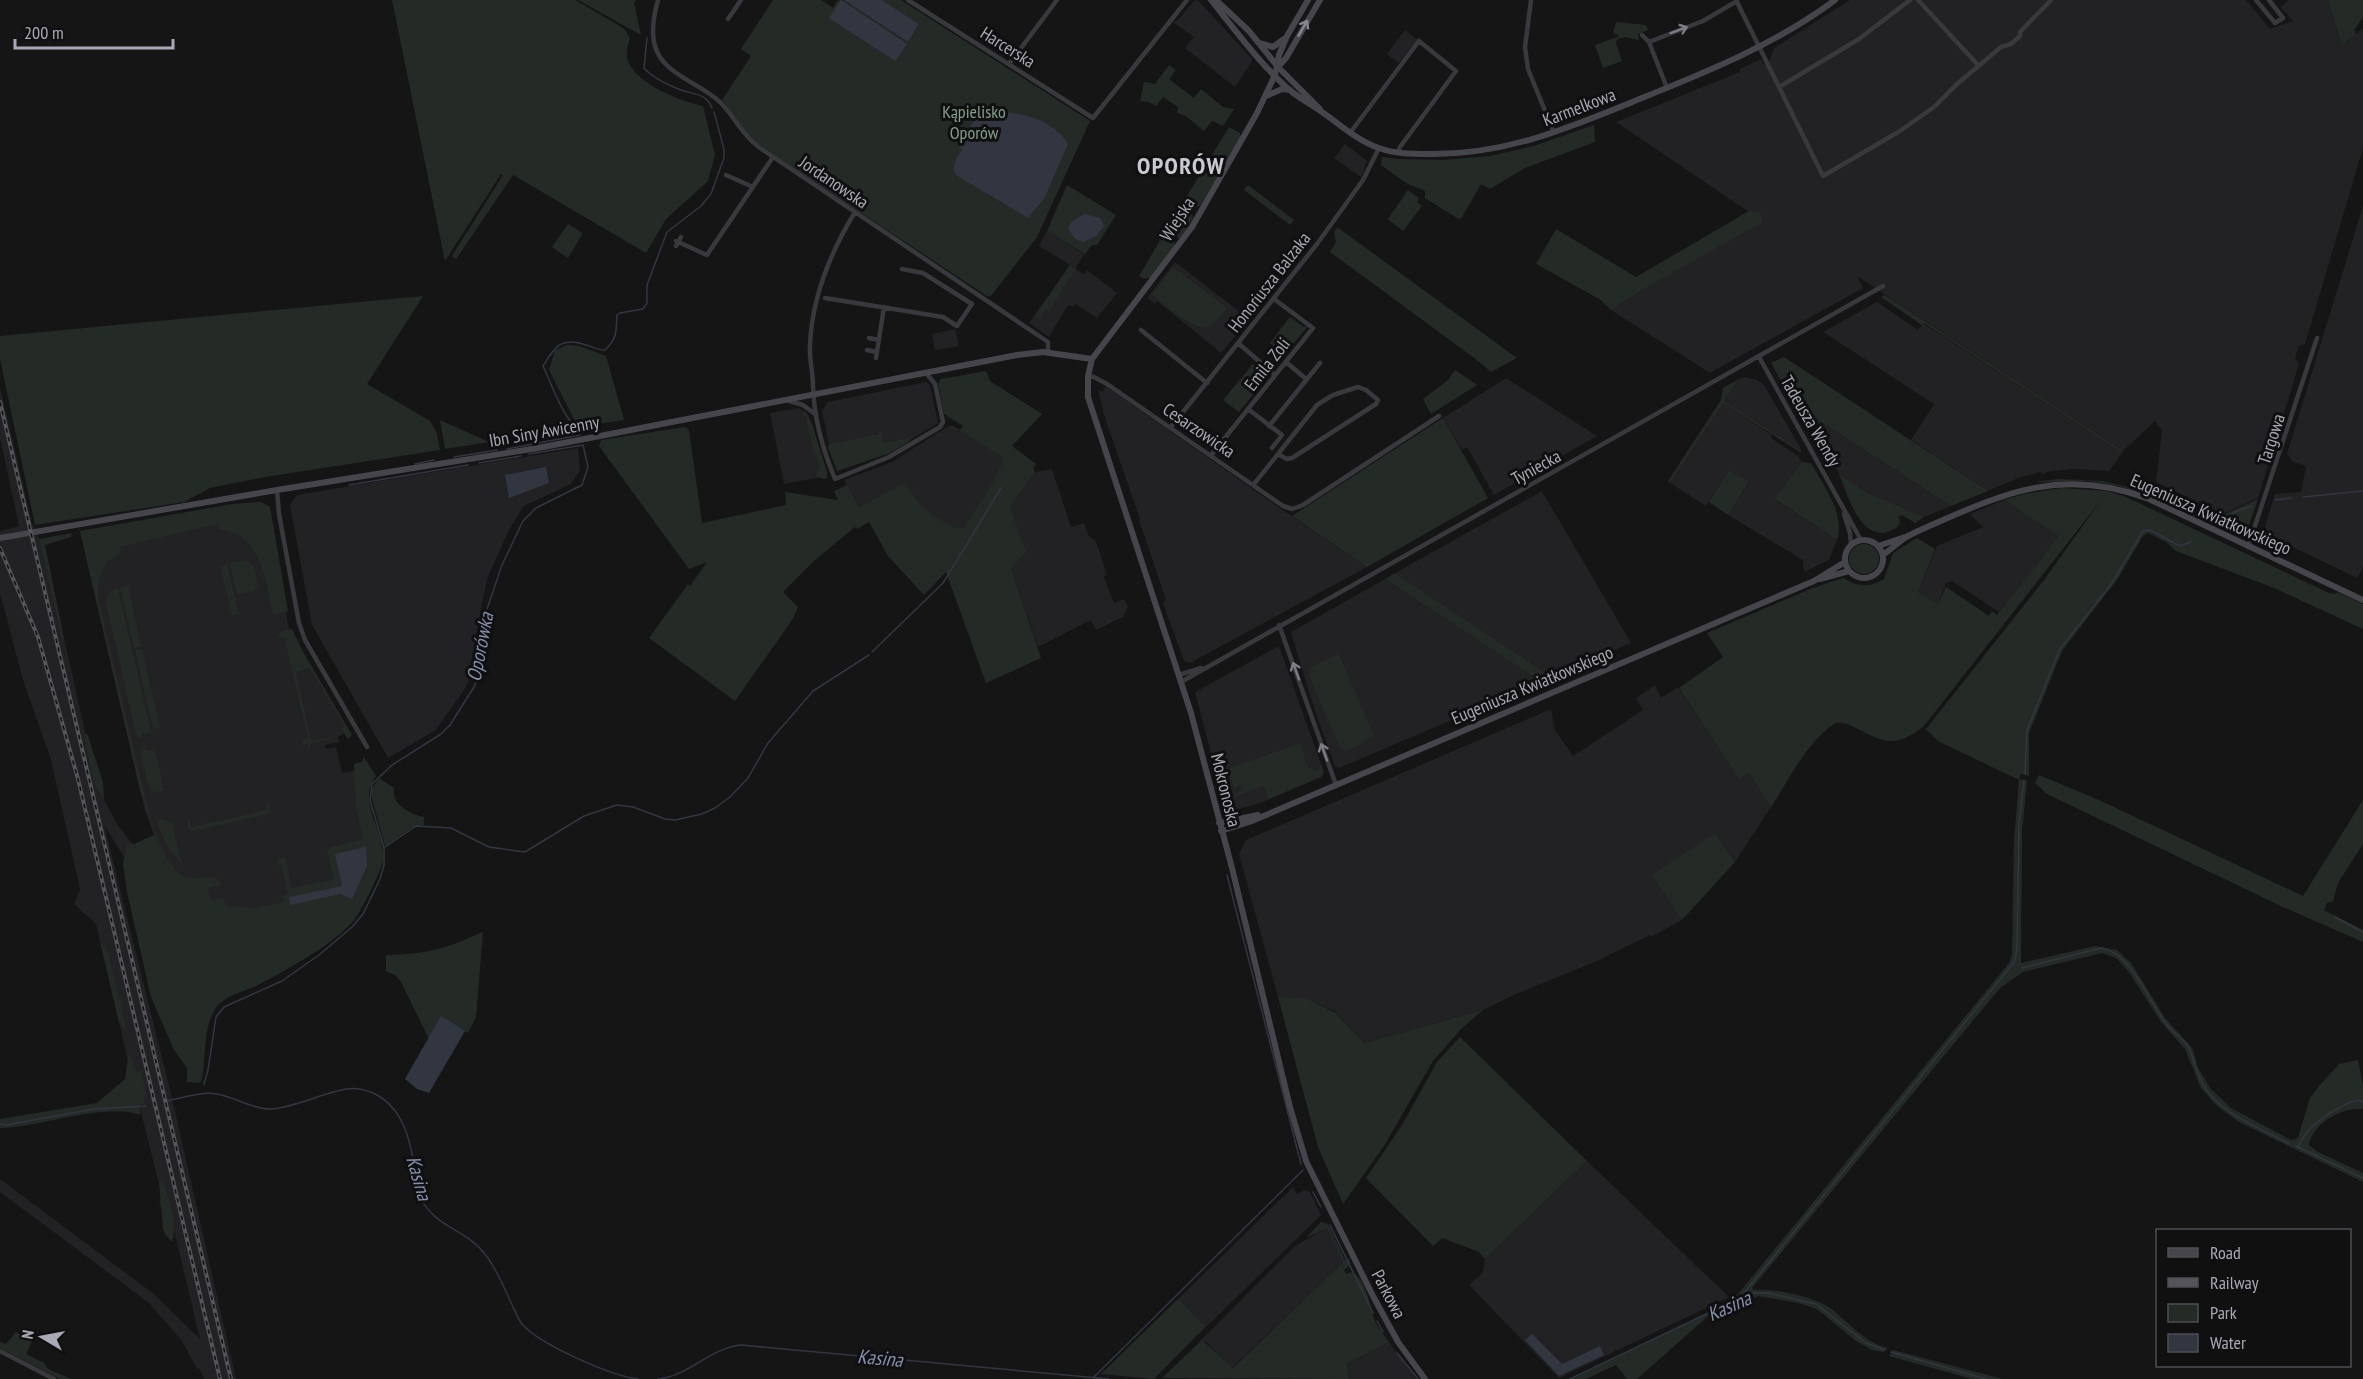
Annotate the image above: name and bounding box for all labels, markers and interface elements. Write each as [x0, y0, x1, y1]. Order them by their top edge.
scale bar [15, 12, 172, 50]
one-way arrow [1298, 20, 1310, 37]
text: 200 m [24, 21, 64, 44]
street label: Harcerska [976, 21, 1040, 73]
one-way arrow [1669, 23, 1688, 34]
street label: Karmelkowa [1539, 83, 1619, 131]
park label: Kąpielisko Oporów [942, 100, 1006, 144]
street label: Jordanowska [794, 150, 873, 213]
district label: OPORÓW [1137, 150, 1225, 181]
street label: Wiejska [1154, 193, 1200, 245]
street label: Honoriusza Balzaka [1223, 227, 1315, 337]
street label: Emila Zoli [1239, 333, 1295, 395]
street label: Tadeusza Wendy [1776, 371, 1846, 471]
street label: Cesarzowicka [1158, 397, 1240, 463]
street label: Ibn Siny Awicenny [487, 410, 601, 452]
street label: Targowa [2252, 411, 2290, 467]
street label: Tyniecka [1507, 444, 1565, 490]
street label: Eugeniusza Kwiatkowskiego [2127, 468, 2295, 560]
water label: Oporówka [461, 609, 500, 684]
street label: Eugeniusza Kwiatkowskiego [1448, 640, 1617, 729]
one-way arrow [1289, 662, 1300, 681]
one-way arrow [1318, 743, 1329, 762]
street label: Mokronoska [1206, 751, 1246, 829]
water label: Kasina [400, 1153, 438, 1204]
legend [2156, 1229, 2351, 1367]
text: Road [2210, 1241, 2241, 1264]
street label: Parkowa [1367, 1266, 1411, 1322]
text: Railway [2210, 1271, 2259, 1294]
water label: Kasina [1703, 1285, 1756, 1327]
text: Park [2210, 1301, 2237, 1324]
north arrow [12, 1307, 72, 1367]
text: N [17, 1328, 38, 1340]
text: Water [2210, 1331, 2246, 1354]
water label: Kasina [856, 1343, 905, 1373]

